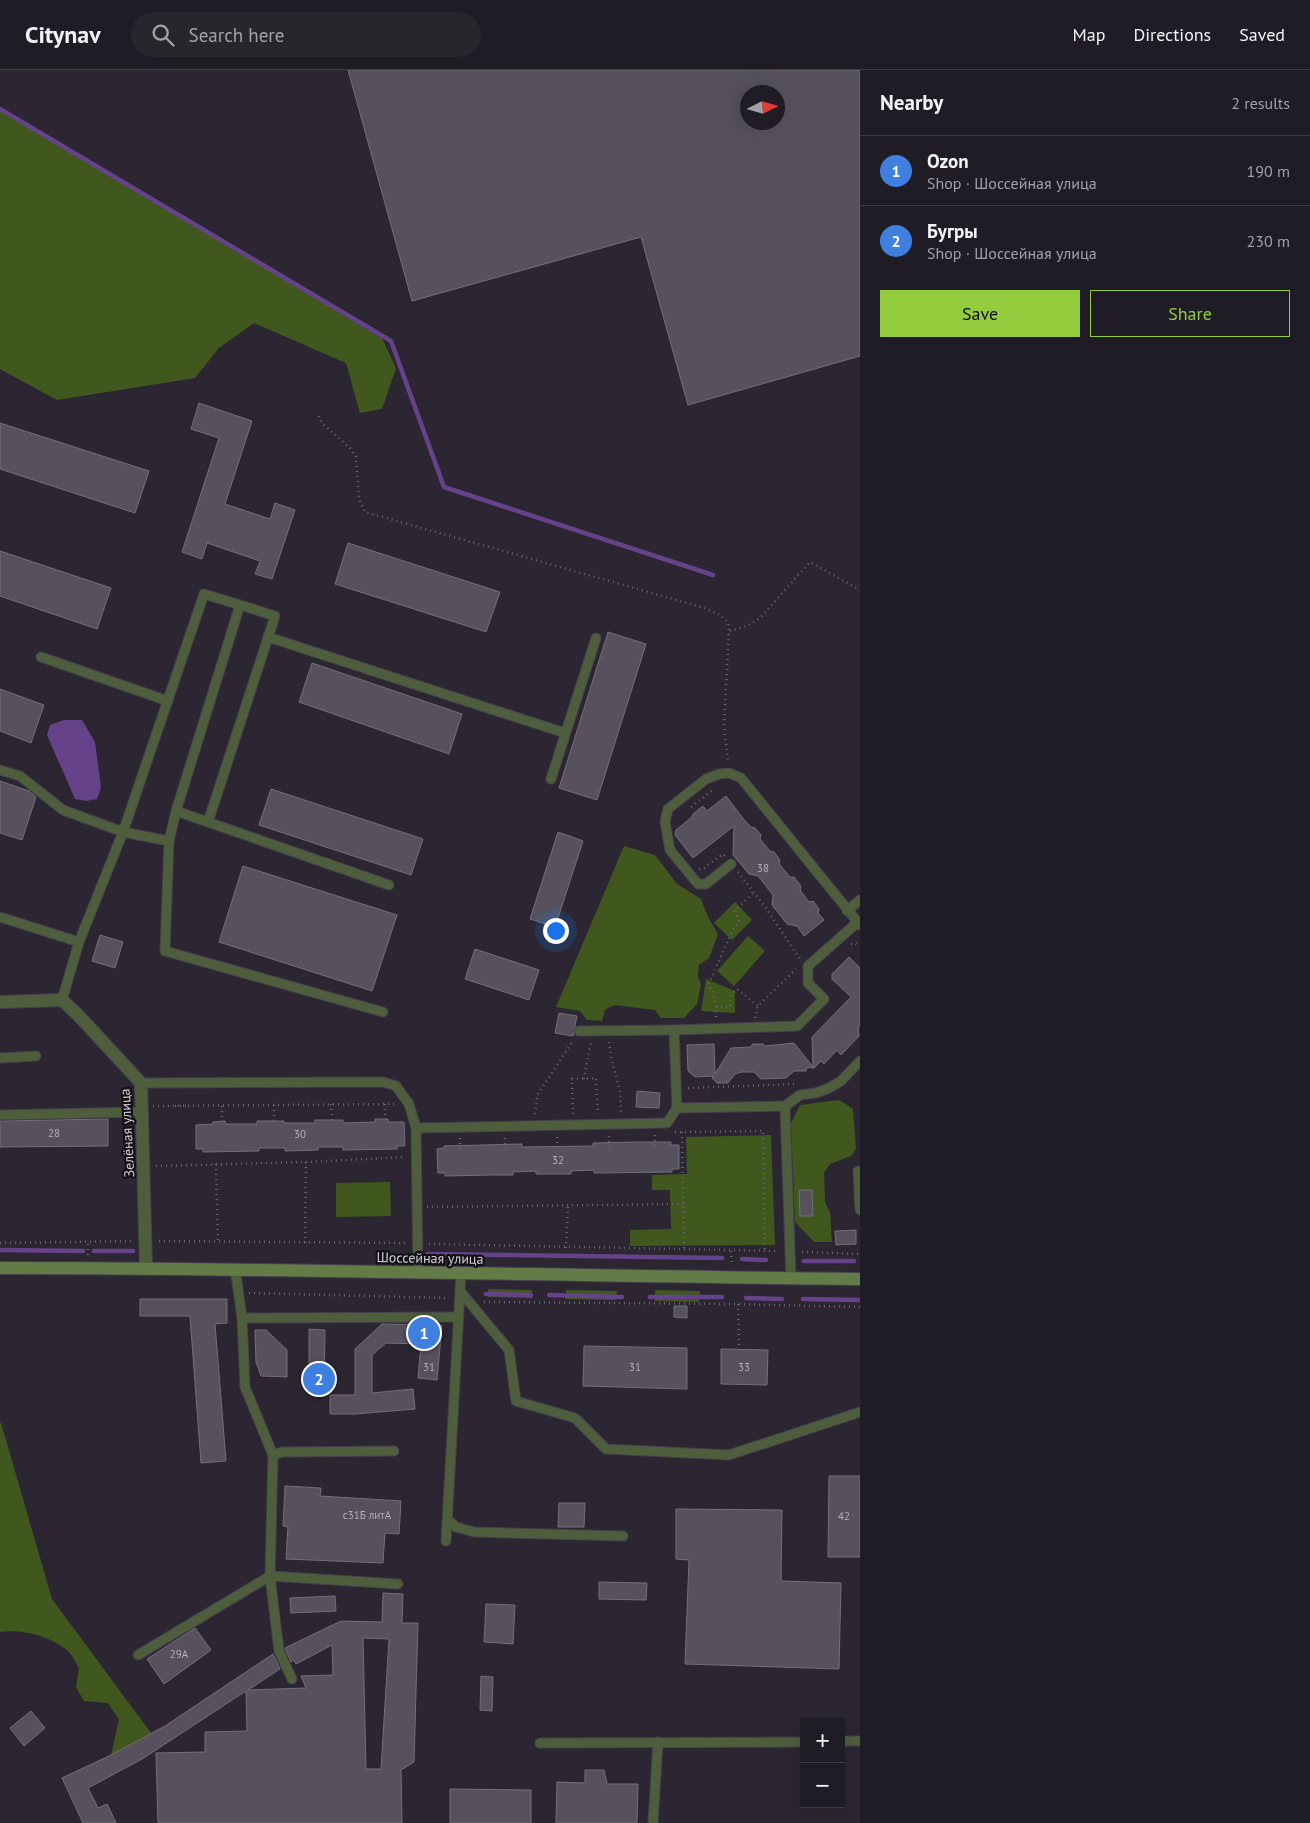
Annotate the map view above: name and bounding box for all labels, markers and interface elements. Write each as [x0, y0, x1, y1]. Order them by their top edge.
search box [131, 12, 481, 57]
text: Citynav [25, 19, 101, 50]
icon: search [149, 21, 177, 49]
text: Search here [189, 23, 284, 47]
text: Map [1073, 23, 1105, 46]
text: Directions [1133, 23, 1211, 46]
text: Saved [1239, 23, 1285, 46]
north arrow [740, 85, 785, 130]
text: Nearby [880, 89, 943, 116]
text: 2 results [1231, 93, 1290, 113]
text: Ozon [927, 149, 969, 173]
text: 1 [891, 161, 901, 181]
text: 190 m [1247, 161, 1290, 181]
text: Shop · Шоссейная улица [927, 173, 1097, 193]
text: Бугры [927, 219, 978, 243]
text: 2 [891, 231, 901, 251]
text: 230 m [1247, 231, 1290, 251]
text: Shop · Шоссейная улица [927, 243, 1097, 263]
button: Save [880, 290, 1080, 337]
button: Share [1090, 290, 1290, 337]
house number: 38 [757, 861, 769, 875]
your location [543, 918, 569, 944]
street label: Зелёная улица [116, 1088, 138, 1178]
house number: 28 [48, 1126, 60, 1140]
house number: 30 [294, 1127, 306, 1141]
house number: 32 [552, 1153, 564, 1167]
street label: Шоссейная улица [376, 1248, 484, 1268]
pin: 1 [408, 1314, 440, 1352]
pin: 2 [303, 1360, 335, 1398]
house number: 31 [423, 1360, 435, 1374]
house number: 31 [629, 1360, 641, 1374]
house number: 33 [738, 1360, 750, 1374]
house number: с31Б литА [343, 1508, 392, 1522]
house number: 42 [838, 1509, 850, 1523]
house number: 29А [170, 1647, 189, 1661]
map controls [800, 1718, 845, 1808]
button: + [800, 1718, 845, 1763]
button: − [800, 1763, 845, 1808]

